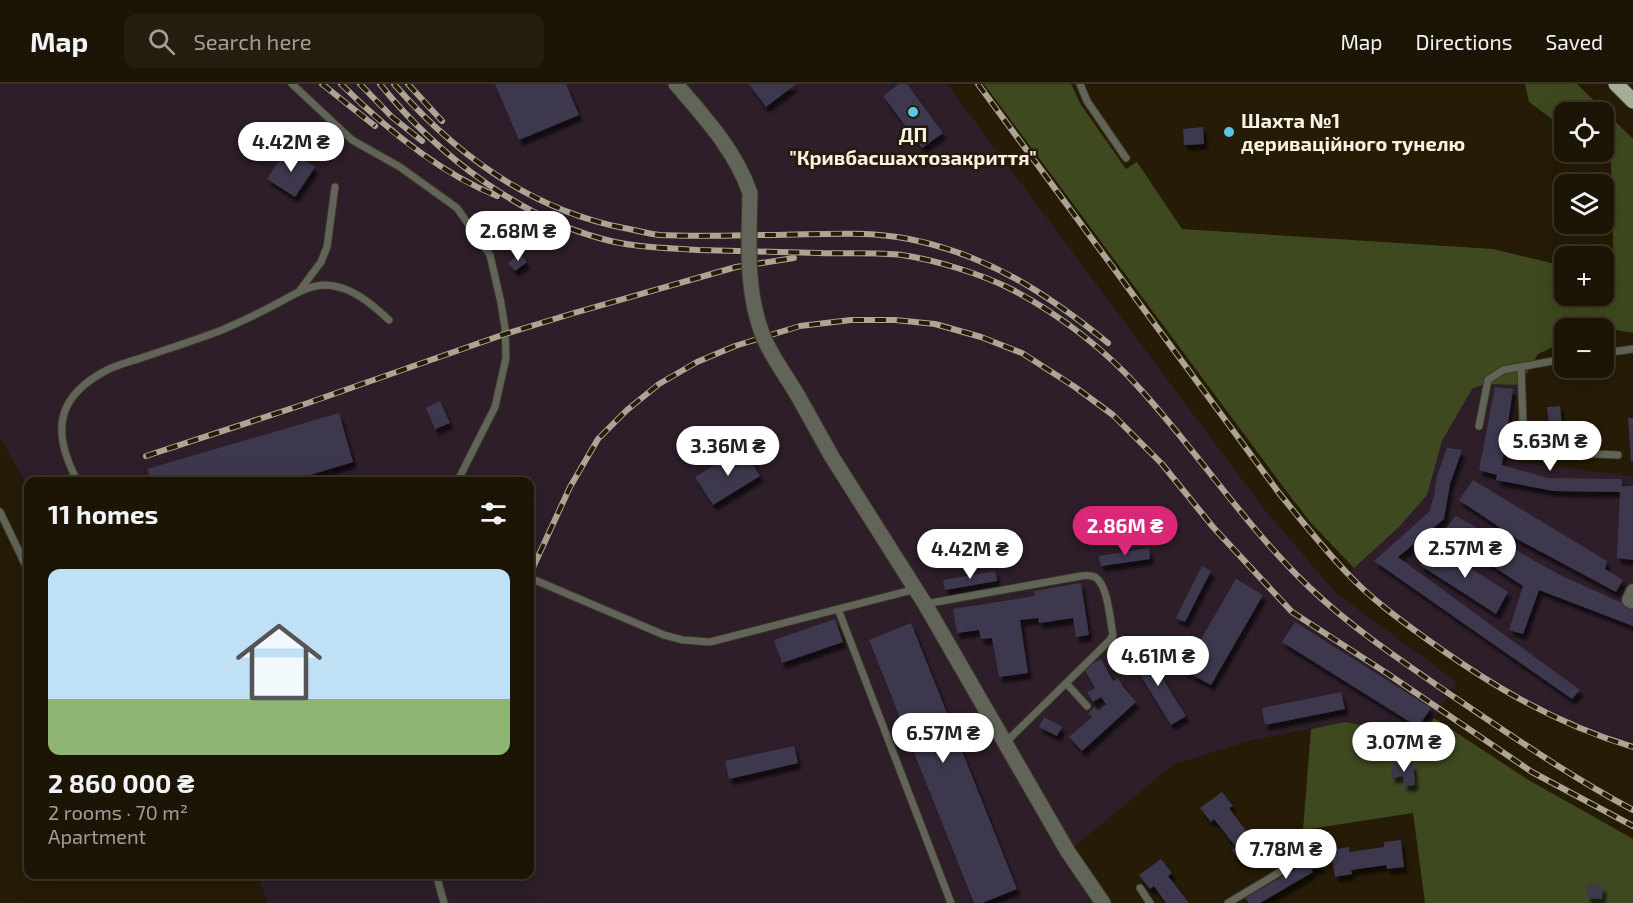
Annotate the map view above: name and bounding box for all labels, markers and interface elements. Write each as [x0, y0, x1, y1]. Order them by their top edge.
search box [124, 14, 544, 68]
text: Map [30, 24, 88, 58]
icon: search [145, 25, 178, 58]
text: Search here [193, 28, 312, 54]
text: Map [1340, 29, 1383, 54]
text: Directions [1416, 29, 1512, 54]
text: Saved [1545, 29, 1603, 54]
map controls [1554, 102, 1614, 378]
button: locate [1554, 102, 1614, 162]
marker: ДП "Кривбасшахтозакриття" [906, 105, 920, 119]
place label: Шахта №1 дериваційного тунелю [1241, 108, 1465, 155]
pin: 4.42M ₴ [236, 122, 346, 173]
place label: ДП "Кривбасшахтозакриття" [789, 122, 1037, 169]
marker: Шахта №1 дериваційного тунелю [1222, 125, 1236, 139]
text: 4.42M ₴ [252, 129, 330, 153]
button: layers [1554, 174, 1614, 234]
pin: 2.68M ₴ [463, 211, 573, 262]
text: 2.68M ₴ [480, 218, 556, 242]
button: + [1554, 246, 1614, 306]
button: − [1554, 318, 1614, 378]
pin: 5.63M ₴ [1495, 421, 1605, 472]
pin: 3.36M ₴ [673, 426, 783, 477]
text: 5.63M ₴ [1512, 428, 1588, 452]
text: 3.36M ₴ [690, 433, 766, 457]
icon: filters [477, 497, 510, 530]
text: 11 homes [48, 498, 158, 529]
pin: 2.86M ₴ [1070, 506, 1180, 557]
text: 2.86M ₴ [1087, 513, 1163, 537]
pin: 2.57M ₴ [1410, 528, 1520, 579]
pin: 4.42M ₴ [915, 529, 1025, 580]
text: 2.57M ₴ [1428, 535, 1502, 559]
text: 4.42M ₴ [931, 536, 1009, 560]
icon: home [225, 608, 333, 716]
pin: 4.61M ₴ [1103, 636, 1213, 687]
text: 4.61M ₴ [1121, 643, 1195, 667]
pin: 6.57M ₴ [888, 713, 998, 764]
text: 6.57M ₴ [906, 720, 980, 744]
pin: 3.07M ₴ [1349, 722, 1459, 773]
text: 3.07M ₴ [1366, 729, 1442, 753]
text: 2 860 000 ₴ [48, 767, 194, 798]
text: 2 rooms · 70 m² [48, 800, 188, 824]
text: Apartment [48, 824, 146, 848]
pin: 7.78M ₴ [1231, 829, 1341, 880]
text: 7.78M ₴ [1250, 836, 1322, 860]

